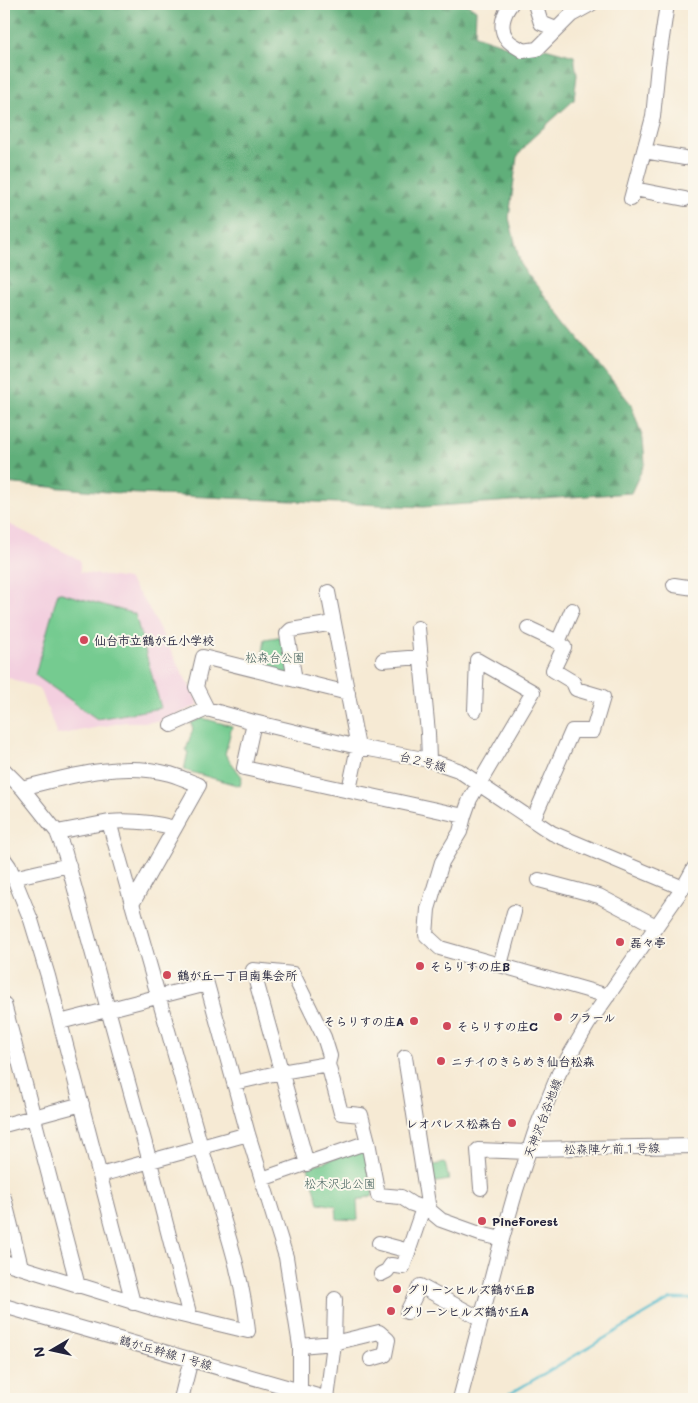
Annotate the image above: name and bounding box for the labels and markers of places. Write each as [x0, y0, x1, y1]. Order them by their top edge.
place label: 仙台市立鶴が丘小学校 [94, 632, 214, 648]
marker: 仙台市立鶴が丘小学校 [78, 634, 90, 646]
place label: 磊々亭 [630, 934, 666, 950]
marker: 磊々亭 [614, 936, 626, 948]
place label: そらりすの庄B [430, 958, 510, 974]
marker: そらりすの庄B [414, 960, 426, 972]
place label: 鶴が丘一丁目南集会所 [177, 967, 298, 983]
marker: 鶴が丘一丁目南集会所 [161, 969, 173, 981]
place label: クラール [568, 1009, 616, 1025]
marker: クラール [552, 1011, 564, 1023]
place label: そらりすの庄A [324, 1013, 404, 1029]
marker: そらりすの庄A [408, 1015, 420, 1027]
place label: そらりすの庄C [457, 1018, 538, 1034]
marker: そらりすの庄C [441, 1020, 453, 1032]
place label: ニチイのきらめき仙台松森 [451, 1053, 595, 1069]
marker: ニチイのきらめき仙台松森 [435, 1055, 447, 1067]
place label: レオパレス松森台 [406, 1115, 502, 1131]
marker: レオパレス松森台 [506, 1117, 518, 1129]
place label: PineForest [492, 1213, 558, 1229]
marker: PineForest [476, 1215, 488, 1227]
place label: グリーンヒルズ鶴が丘B [407, 1281, 535, 1297]
marker: グリーンヒルズ鶴が丘B [391, 1283, 403, 1295]
place label: グリーンヒルズ鶴が丘A [401, 1303, 529, 1319]
marker: グリーンヒルズ鶴が丘A [385, 1305, 397, 1317]

